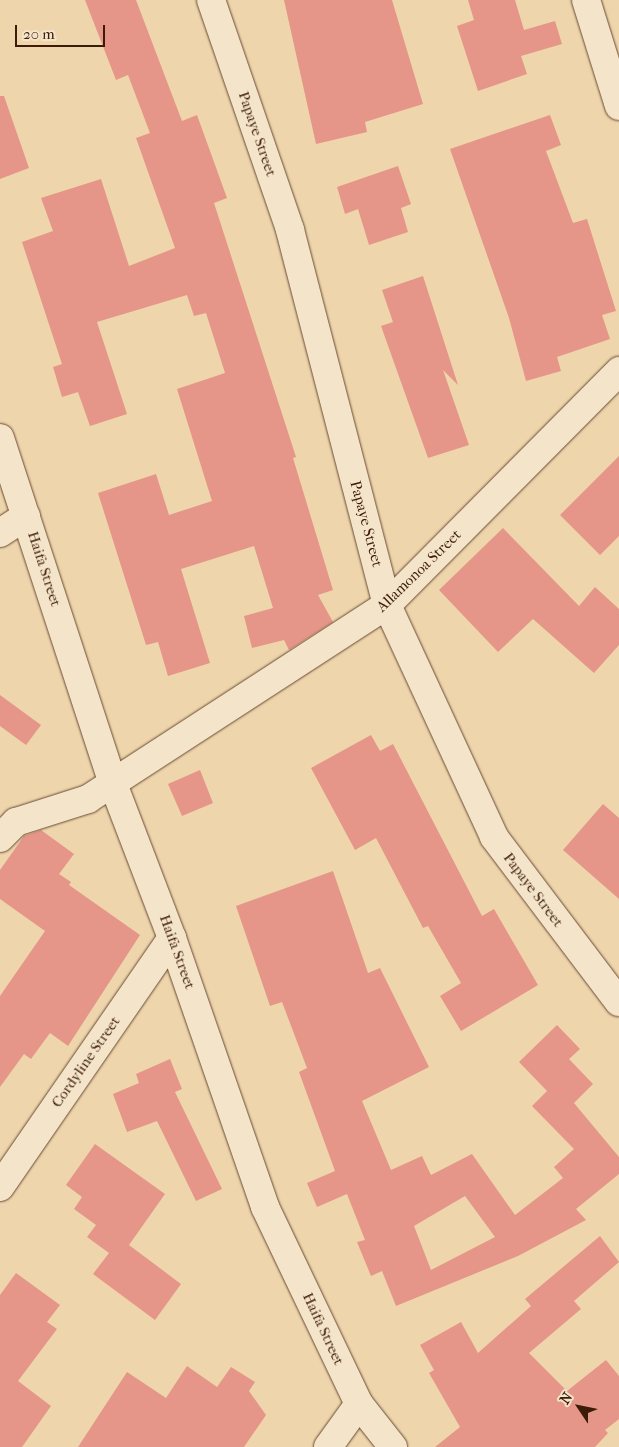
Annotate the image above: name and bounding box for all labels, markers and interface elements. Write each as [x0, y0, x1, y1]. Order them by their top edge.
scale bar [18, 15, 108, 47]
text: 20 m [23, 25, 55, 43]
street label: Papaye Street [234, 89, 280, 179]
street label: Papaye Street [346, 479, 386, 569]
street label: Allamonoa Street [373, 526, 465, 616]
street label: Haifa Street [23, 529, 65, 609]
street label: Papaye Street [499, 849, 567, 931]
street label: Haifa Street [155, 912, 199, 992]
street label: Cordyline Street [48, 1013, 124, 1111]
street label: Haifa Street [298, 1290, 348, 1368]
north arrow [554, 1382, 604, 1432]
text: N [556, 1389, 576, 1407]

